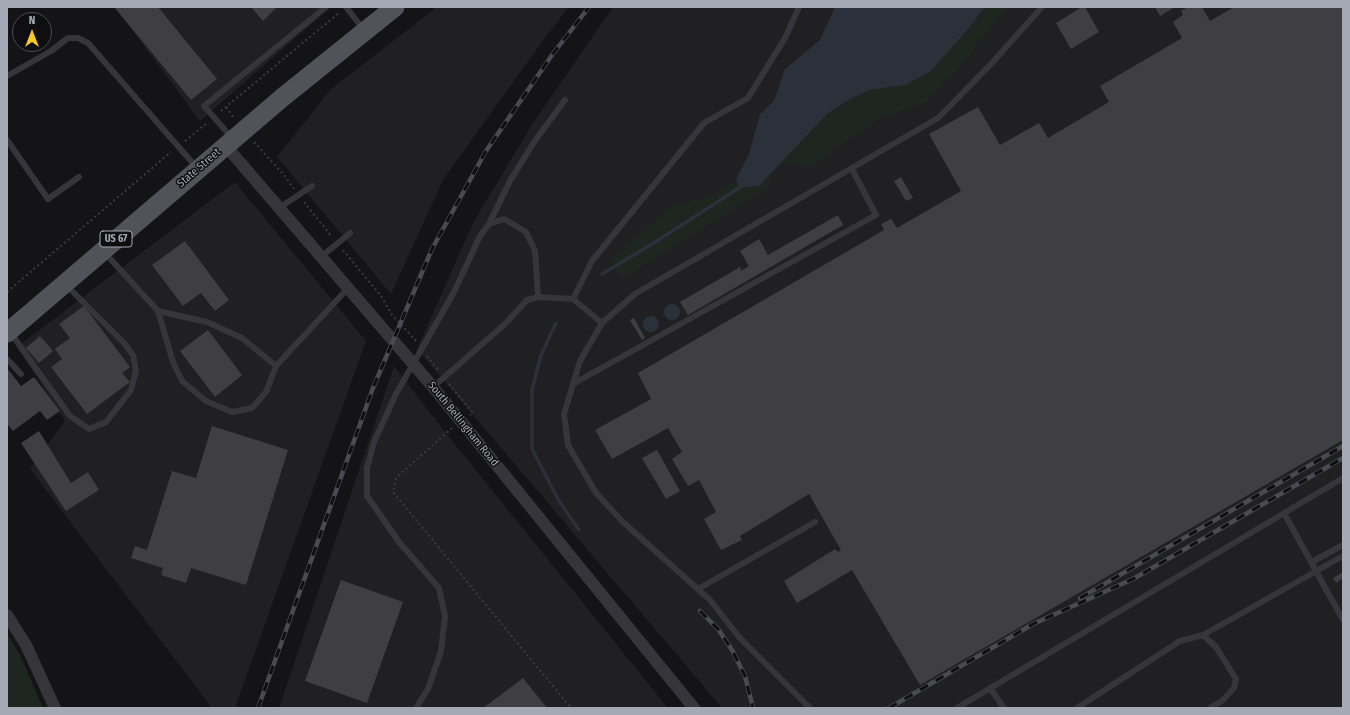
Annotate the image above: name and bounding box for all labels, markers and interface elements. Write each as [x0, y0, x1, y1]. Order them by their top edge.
north arrow [12, 12, 52, 52]
text: N [29, 14, 35, 27]
street label: State Street [175, 146, 223, 190]
road number: US 67 [100, 231, 132, 247]
street label: South Bellingham Road [425, 379, 501, 469]

